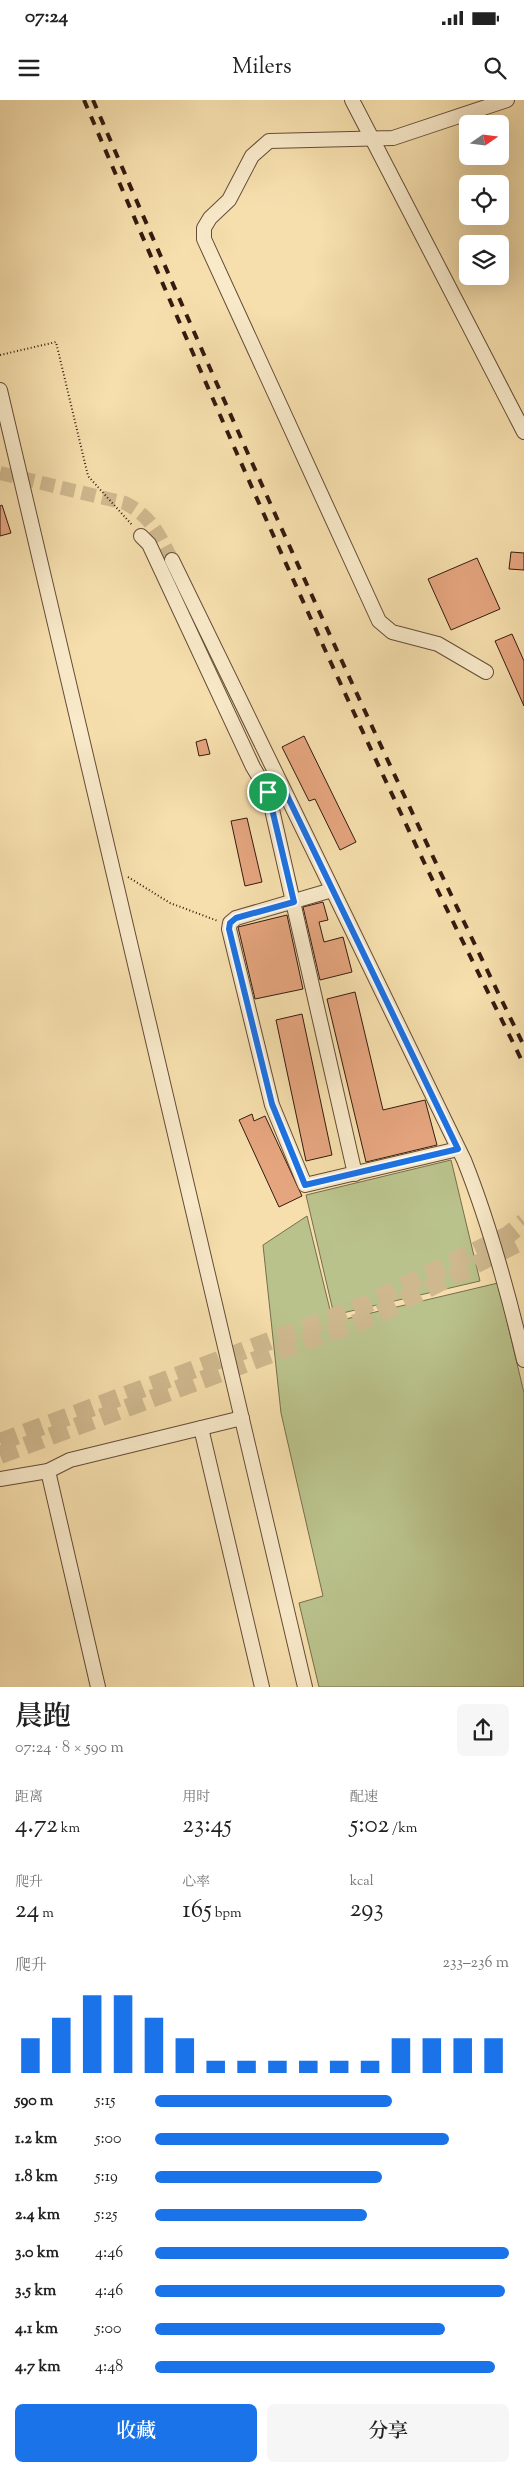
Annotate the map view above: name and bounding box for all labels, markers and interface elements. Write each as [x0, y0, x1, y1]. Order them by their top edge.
text: 07:24 [25, 4, 68, 31]
text: Milers [232, 52, 292, 84]
icon: menu [15, 54, 43, 82]
icon: search [481, 54, 509, 82]
north arrow [459, 115, 509, 165]
map controls [459, 115, 509, 285]
button: locate [459, 175, 509, 225]
button: layers [459, 235, 509, 285]
pin [247, 771, 289, 813]
icon: arrive [254, 778, 282, 806]
text: 晨跑 [15, 1698, 71, 1738]
button: share [457, 1704, 509, 1756]
text: 07:24 · 8 × 590 m [15, 1737, 124, 1760]
text: 距离 [15, 1788, 43, 1808]
text: 用时 [182, 1788, 210, 1808]
text: 配速 [350, 1788, 378, 1808]
text: 4.72 [15, 1808, 58, 1844]
text: 23:45 [182, 1808, 232, 1844]
text: 5:02 [350, 1808, 389, 1844]
text: km [58, 1819, 80, 1839]
text: /km [389, 1819, 417, 1839]
text: kcal [350, 1872, 374, 1892]
text: 爬升 [15, 1873, 43, 1893]
text: 心率 [182, 1873, 210, 1893]
text: 293 [350, 1892, 384, 1928]
text: 24 [15, 1893, 39, 1929]
text: 165 [182, 1893, 212, 1929]
text: m [39, 1904, 54, 1924]
text: bpm [212, 1904, 242, 1924]
text: 233–236 m [442, 1952, 509, 1975]
text: 爬升 [15, 1955, 47, 1978]
text: 590 m [15, 2090, 53, 2113]
text: 5:15 [95, 2090, 116, 2113]
text: 1.2 km [15, 2128, 57, 2151]
text: 5:00 [95, 2128, 121, 2151]
text: 1.8 km [15, 2166, 58, 2189]
text: 5:19 [95, 2166, 118, 2189]
text: 2.4 km [15, 2204, 60, 2227]
text: 5:25 [95, 2204, 118, 2227]
text: 3.0 km [15, 2242, 59, 2265]
text: 4:46 [95, 2242, 123, 2265]
text: 3.5 km [15, 2280, 56, 2303]
text: 4:46 [95, 2280, 123, 2303]
text: 4.1 km [15, 2318, 58, 2341]
text: 5:00 [95, 2318, 121, 2341]
text: 4.7 km [15, 2356, 60, 2379]
text: 4:48 [95, 2356, 123, 2379]
button: 收藏 [15, 2404, 257, 2462]
button: 分享 [267, 2404, 509, 2462]

